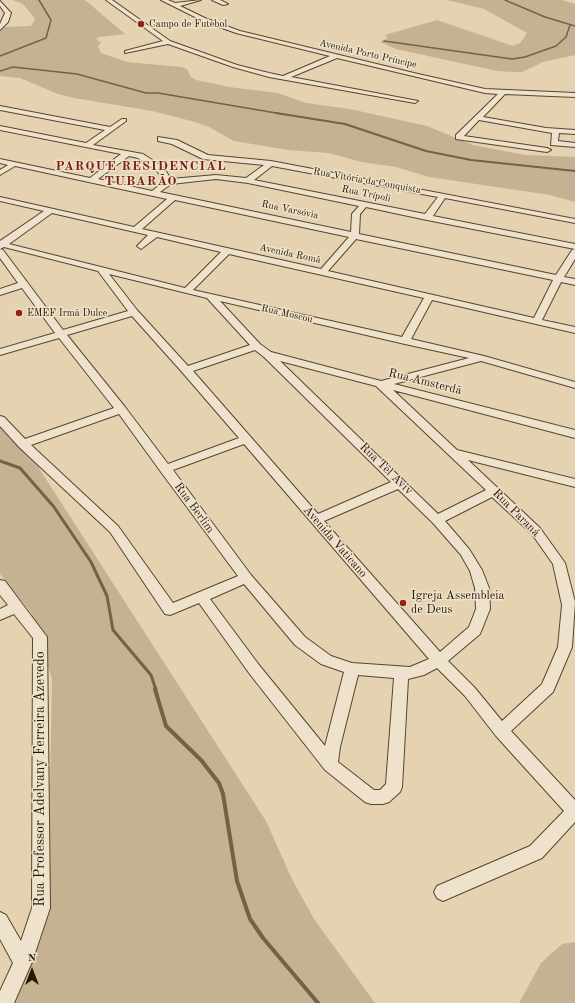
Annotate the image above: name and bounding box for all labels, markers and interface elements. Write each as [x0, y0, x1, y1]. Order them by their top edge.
place label: Campo de Futebol [149, 18, 227, 30]
marker: Campo de Futebol [136, 19, 146, 29]
street label: Avenida Porto Príncipe [318, 37, 418, 71]
district label: PARQUE RESIDENCIAL TUBARÃO [55, 159, 227, 190]
street label: Rua Vitória da Conquista [312, 166, 422, 196]
street label: Rua Trípoli [340, 183, 392, 205]
street label: Rua Varsóvia [260, 198, 320, 222]
street label: Avenida Romã [258, 242, 322, 266]
street label: Rua Moscou [260, 302, 314, 326]
place label: EMEF Irmã Dulce [27, 307, 107, 319]
marker: EMEF Irmã Dulce [14, 308, 24, 318]
street label: Rua Amsterdã [387, 366, 463, 398]
street label: Rua Tel Aviv [356, 440, 416, 498]
street label: Rua Berlim [171, 480, 217, 536]
street label: Rua Paraná [489, 486, 543, 540]
street label: Avenida Vaticano [300, 503, 370, 581]
place label: Igreja Assembleia de Deus [411, 589, 504, 617]
marker: Igreja Assembleia de Deus [398, 598, 408, 608]
street label: Rua Professor Adelvany Ferreira Azevedo [32, 651, 48, 907]
north arrow [12, 951, 52, 991]
text: N [28, 953, 36, 964]

